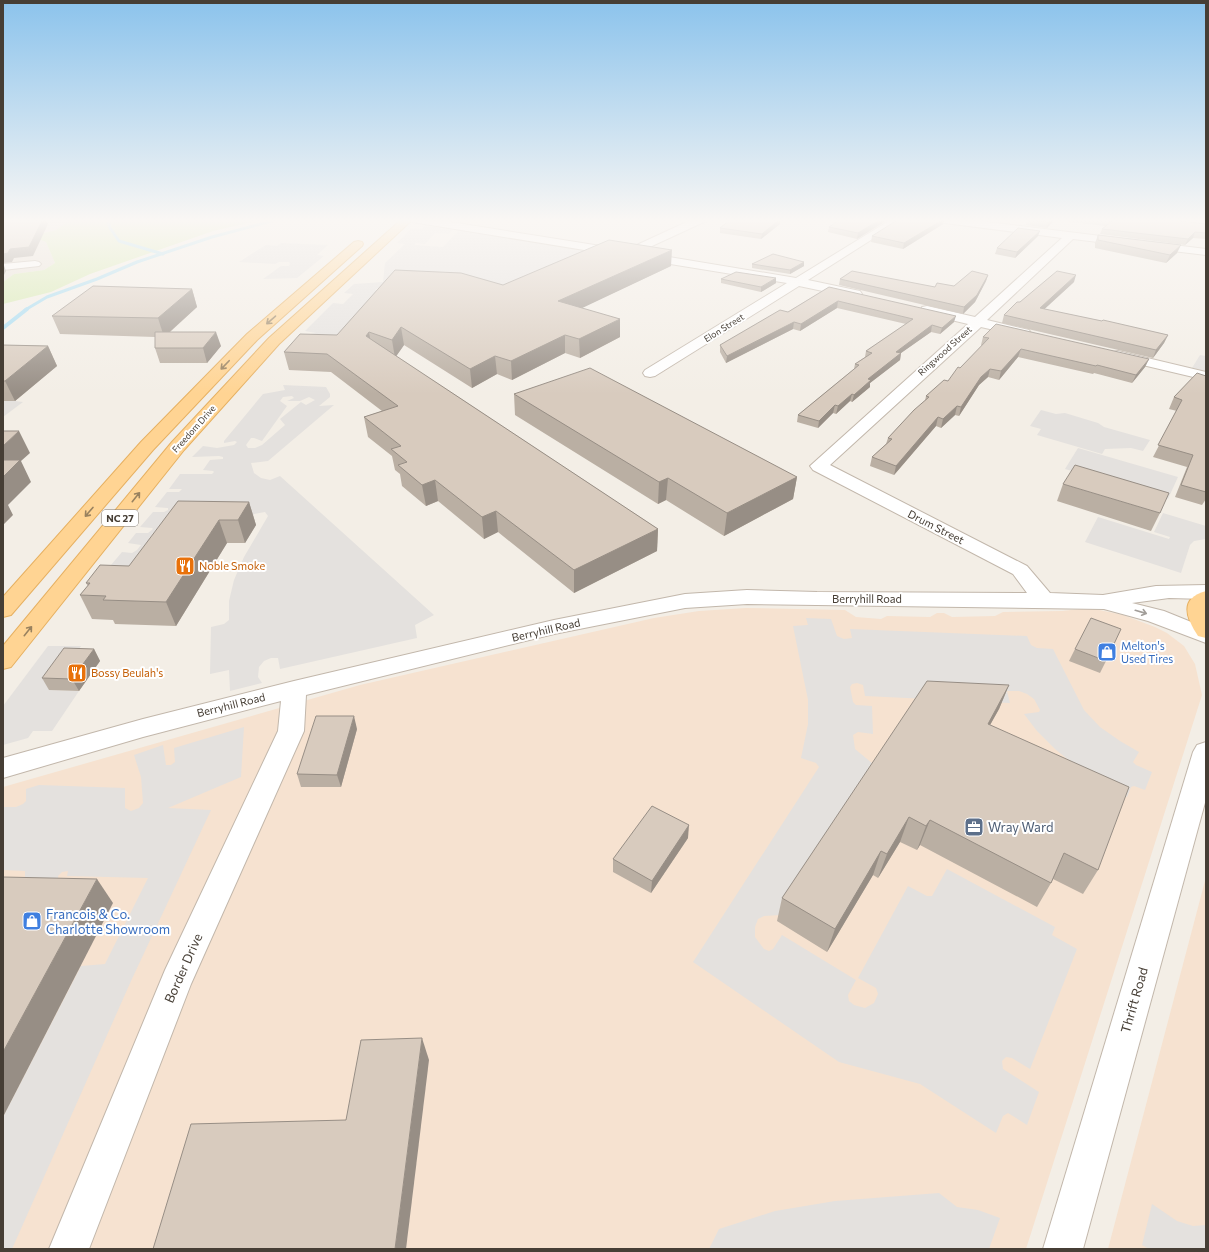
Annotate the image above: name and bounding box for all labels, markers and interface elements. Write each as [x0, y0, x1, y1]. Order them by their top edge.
street label: Elon Street [702, 311, 746, 344]
one-way arrow [265, 316, 276, 325]
street label: Ringwood Street [916, 323, 974, 378]
one-way arrow [220, 360, 230, 370]
street label: Freedom Drive [170, 403, 218, 455]
one-way arrow [132, 492, 141, 503]
one-way arrow [85, 506, 94, 516]
street label: Drum Street [906, 507, 967, 547]
road number: NC 27 [102, 510, 138, 526]
restaurant icon: Noble Smoke [174, 555, 196, 577]
place label: Noble Smoke [199, 559, 265, 572]
street label: Berryhill Road [832, 592, 902, 605]
one-way arrow [1134, 609, 1147, 616]
street label: Berryhill Road [510, 615, 581, 644]
one-way arrow [23, 625, 32, 636]
place label: Melton's Used Tires [1121, 639, 1173, 665]
shop icon: Melton's Used Tires [1096, 641, 1118, 663]
restaurant icon: Bossy Beulah's [66, 662, 88, 684]
place label: Bossy Beulah's [91, 666, 163, 679]
street label: Berryhill Road [195, 690, 266, 719]
office icon: Wray Ward [963, 816, 985, 838]
place label: Wray Ward [988, 819, 1053, 835]
place label: Francois & Co. Charlotte Showroom [46, 906, 170, 937]
shop icon: Francois & Co. Charlotte Showroom [21, 910, 43, 932]
street label: Border Drive [161, 931, 206, 1005]
street label: Thrift Road [1117, 965, 1151, 1035]

